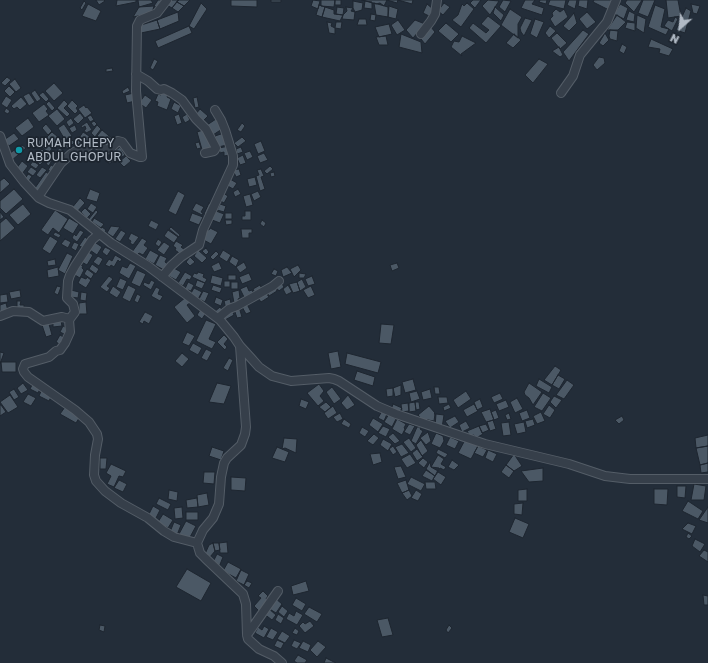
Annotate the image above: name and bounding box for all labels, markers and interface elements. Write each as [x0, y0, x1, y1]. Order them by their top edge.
north arrow [660, 8, 700, 48]
text: N [668, 31, 681, 47]
place label: RUMAH CHEPY ABDUL GHOPUR [27, 136, 121, 164]
marker: RUMAH CHEPY ABDUL GHOPUR [14, 145, 24, 155]

